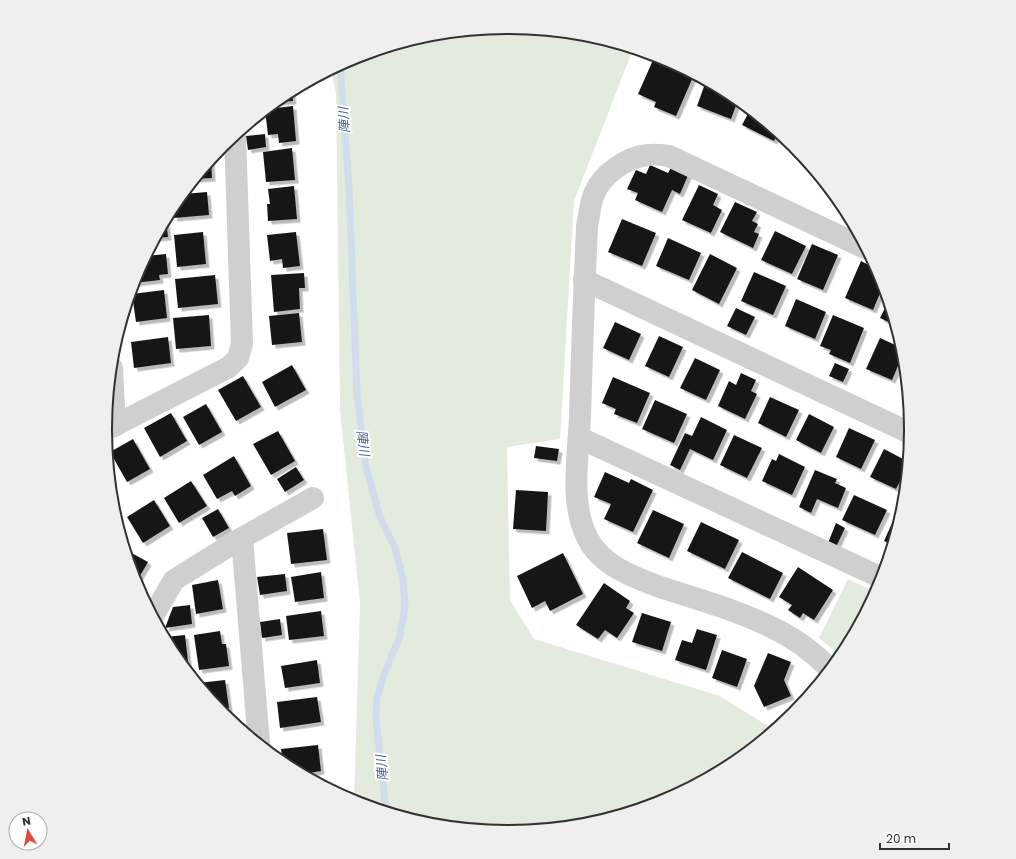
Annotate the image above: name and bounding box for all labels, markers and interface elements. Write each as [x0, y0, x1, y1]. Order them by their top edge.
water label: 陣川 [333, 104, 354, 134]
water label: 陣川 [352, 429, 374, 459]
water label: 陣川 [371, 752, 393, 782]
north arrow [8, 811, 48, 851]
text: N [21, 813, 32, 830]
scale bar [880, 825, 949, 851]
text: 20 m [886, 830, 916, 847]

